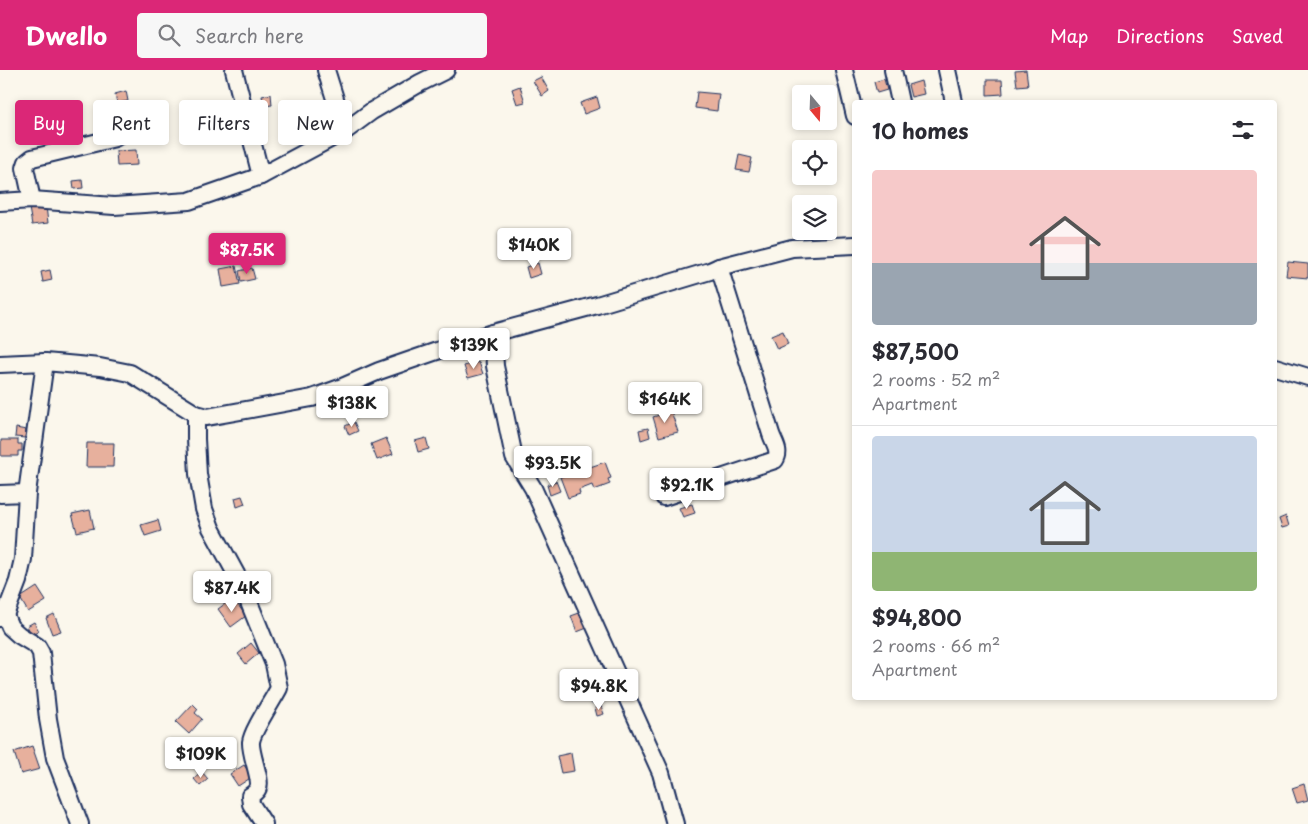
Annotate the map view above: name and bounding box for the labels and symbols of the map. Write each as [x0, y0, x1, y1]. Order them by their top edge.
north arrow [792, 85, 838, 130]
pin: $140K [499, 228, 569, 270]
pin: $87.5K [206, 232, 288, 275]
pin: $139K [439, 328, 509, 370]
pin: $164K [630, 382, 700, 424]
pin: $138K [317, 386, 387, 428]
pin: $93.5K [512, 446, 594, 488]
pin: $92.1K [646, 468, 728, 510]
pin: $87.4K [191, 570, 273, 613]
pin: $94.8K [558, 668, 640, 711]
pin: $109K [166, 736, 236, 779]

